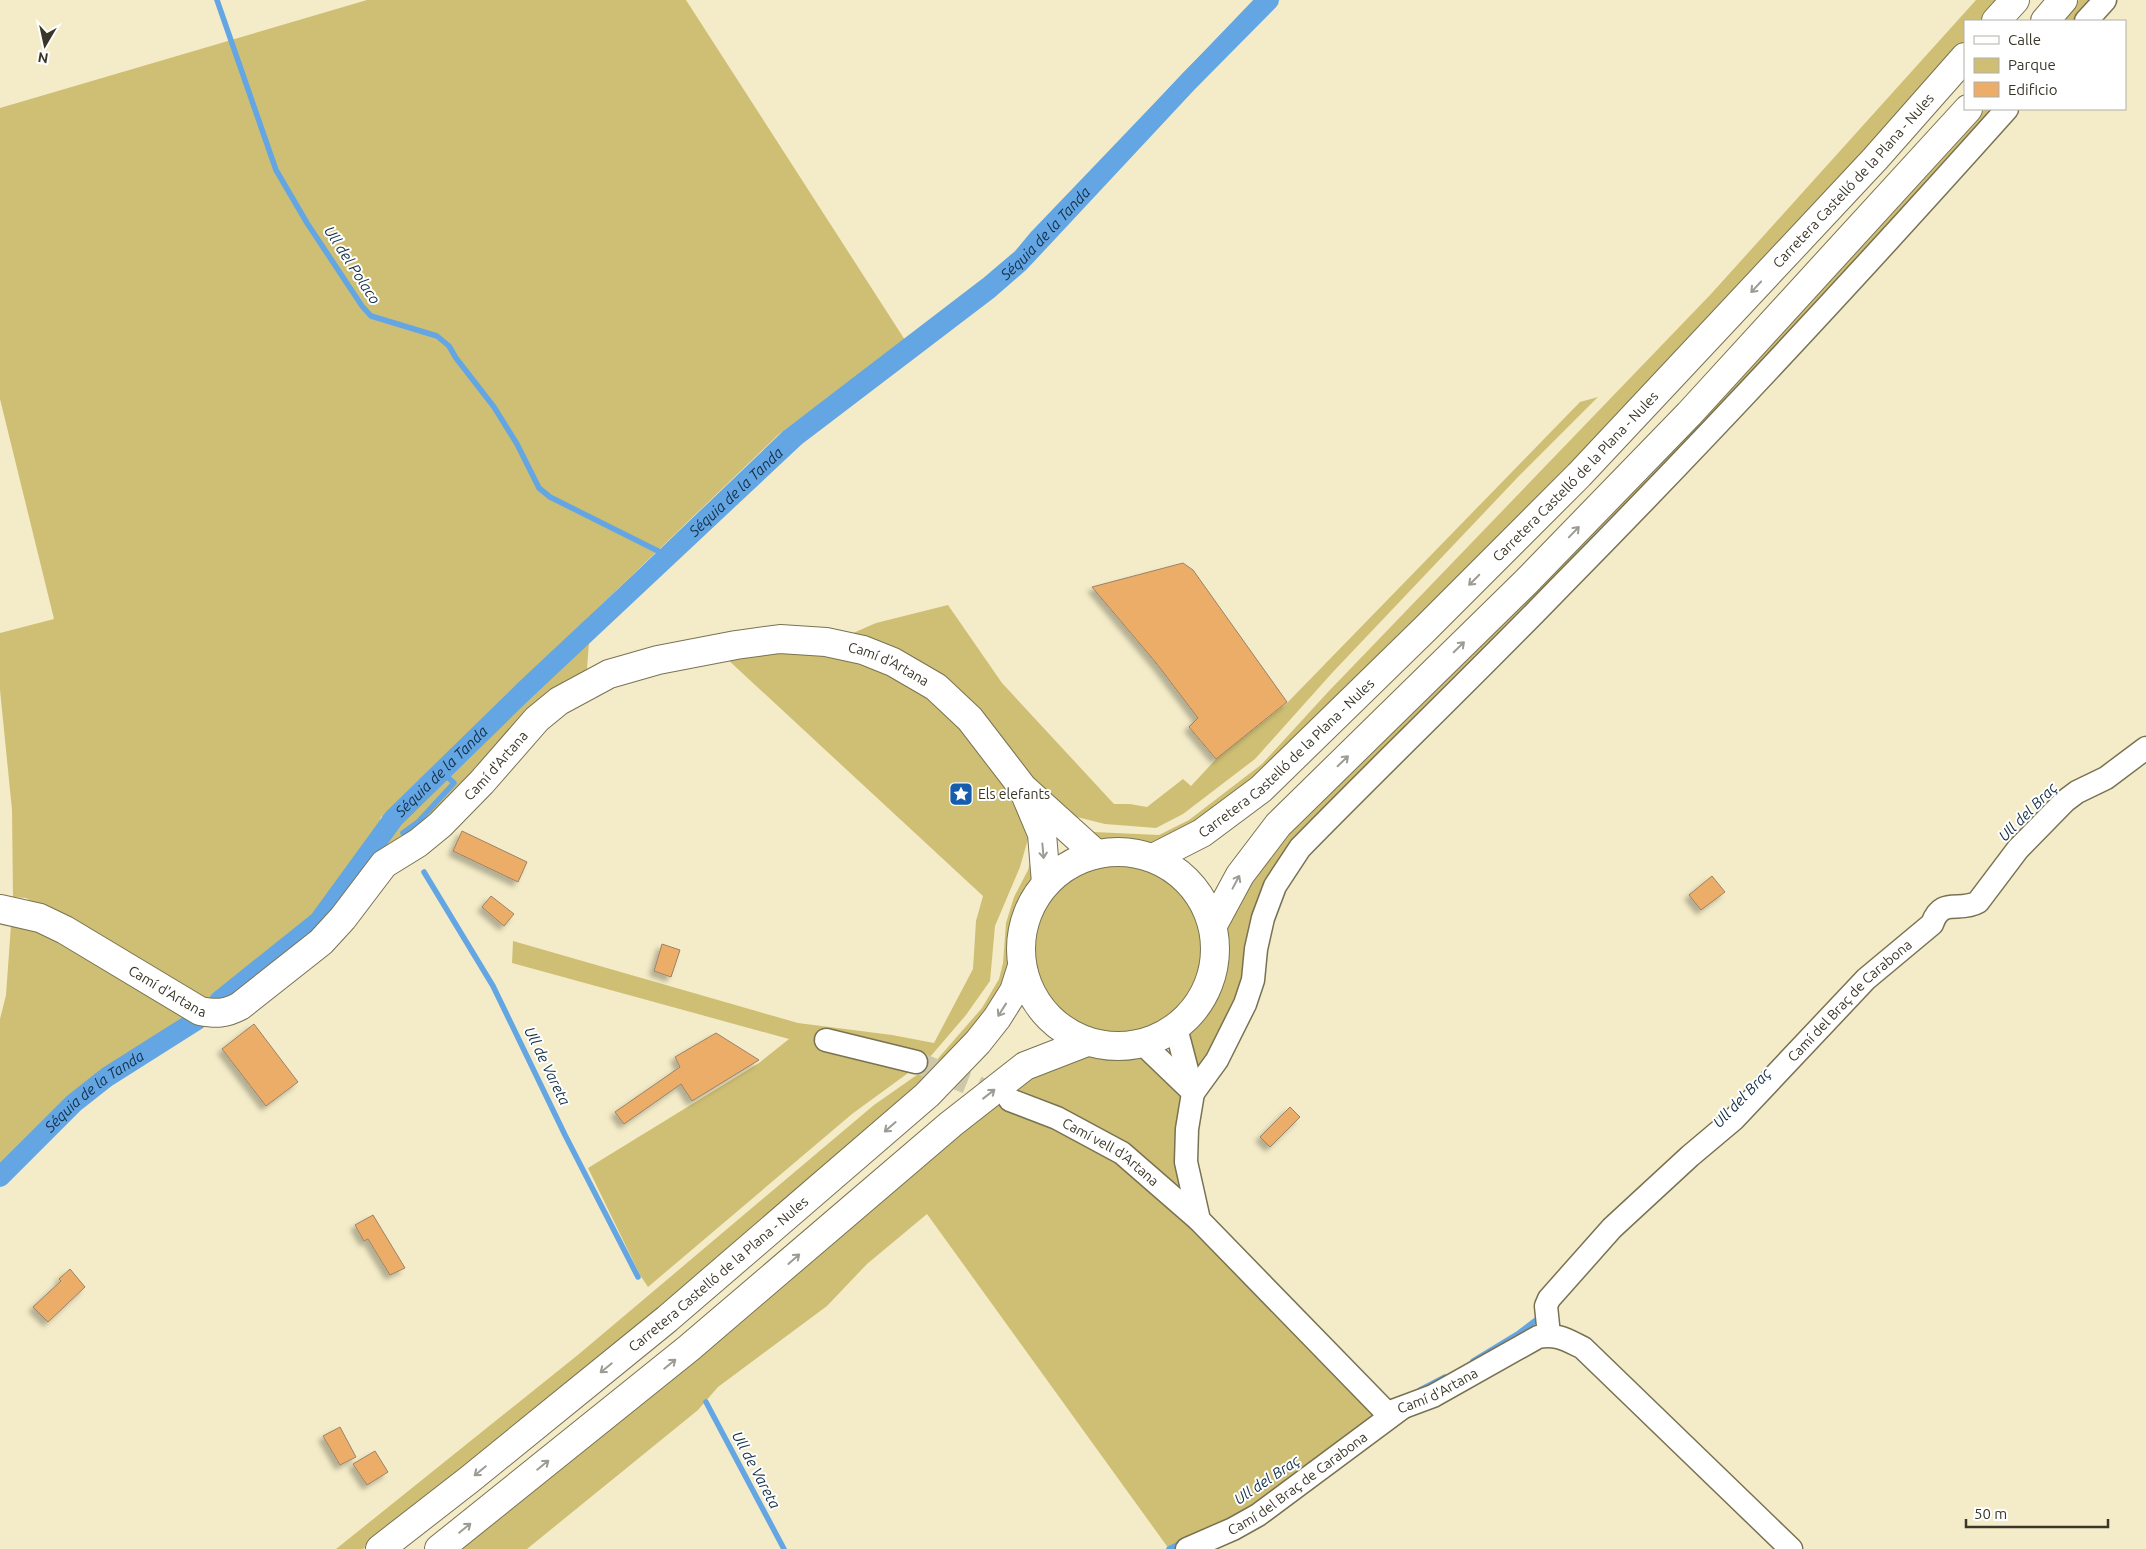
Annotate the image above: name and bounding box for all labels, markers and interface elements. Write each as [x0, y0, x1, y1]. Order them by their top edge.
north arrow [20, 20, 70, 70]
legend [1964, 20, 2126, 110]
text: Calle [2008, 31, 2041, 48]
text: N [37, 49, 49, 67]
text: Parque [2008, 56, 2056, 73]
text: Edificio [2008, 81, 2057, 98]
street label: Carretera Castelló de la Plana - Nules [1769, 90, 1937, 271]
water label: Séquia de la Tanda [996, 183, 1094, 284]
water label: Ull del Polaco [321, 223, 384, 307]
one-way arrow [1750, 281, 1762, 294]
street label: Carretera Castelló de la Plana - Nules [1489, 388, 1661, 565]
water label: Séquia de la Tanda [685, 444, 786, 540]
one-way arrow [1568, 526, 1580, 539]
one-way arrow [1468, 574, 1480, 587]
street label: Camí d'Artana [847, 639, 932, 689]
one-way arrow [1453, 641, 1466, 653]
street label: Carretera Castelló de la Plana - Nules [1195, 675, 1377, 841]
water label: Séquia de la Tanda [391, 722, 491, 821]
street label: Camí d'Artana [461, 728, 531, 804]
one-way arrow [1337, 755, 1350, 767]
water label: Ull del Braç [1995, 779, 2060, 844]
place icon: Els elefants [948, 781, 974, 807]
place label: Els elefants [978, 786, 1050, 802]
one-way arrow [1038, 842, 1048, 858]
one-way arrow [1232, 875, 1241, 890]
street label: Camí del Braç de Carabona [1784, 936, 1915, 1065]
street label: Camí d'Artana [126, 962, 207, 1020]
one-way arrow [997, 1003, 1007, 1017]
water label: Ull de Vareta [521, 1024, 574, 1108]
water label: Séquia de la Tanda [40, 1047, 147, 1136]
water label: Ull del Braç [1709, 1065, 1774, 1131]
one-way arrow [982, 1089, 995, 1100]
street label: Camí vell d'Artana [1060, 1114, 1162, 1189]
one-way arrow [884, 1122, 897, 1133]
street label: Carretera Castelló de la Plana - Nules [625, 1193, 811, 1355]
one-way arrow [787, 1253, 800, 1265]
one-way arrow [663, 1359, 676, 1370]
one-way arrow [600, 1363, 613, 1374]
street label: Camí d'Artana [1395, 1365, 1481, 1417]
water label: Ull de Vareta [729, 1428, 784, 1511]
street label: Camí del Braç de Carabona [1225, 1429, 1370, 1538]
water label: Ull del Braç [1231, 1451, 1303, 1508]
one-way arrow [536, 1460, 549, 1471]
one-way arrow [474, 1465, 487, 1476]
scale bar [1966, 1496, 2108, 1528]
text: 50 m [1974, 1505, 2007, 1522]
one-way arrow [458, 1522, 471, 1533]

